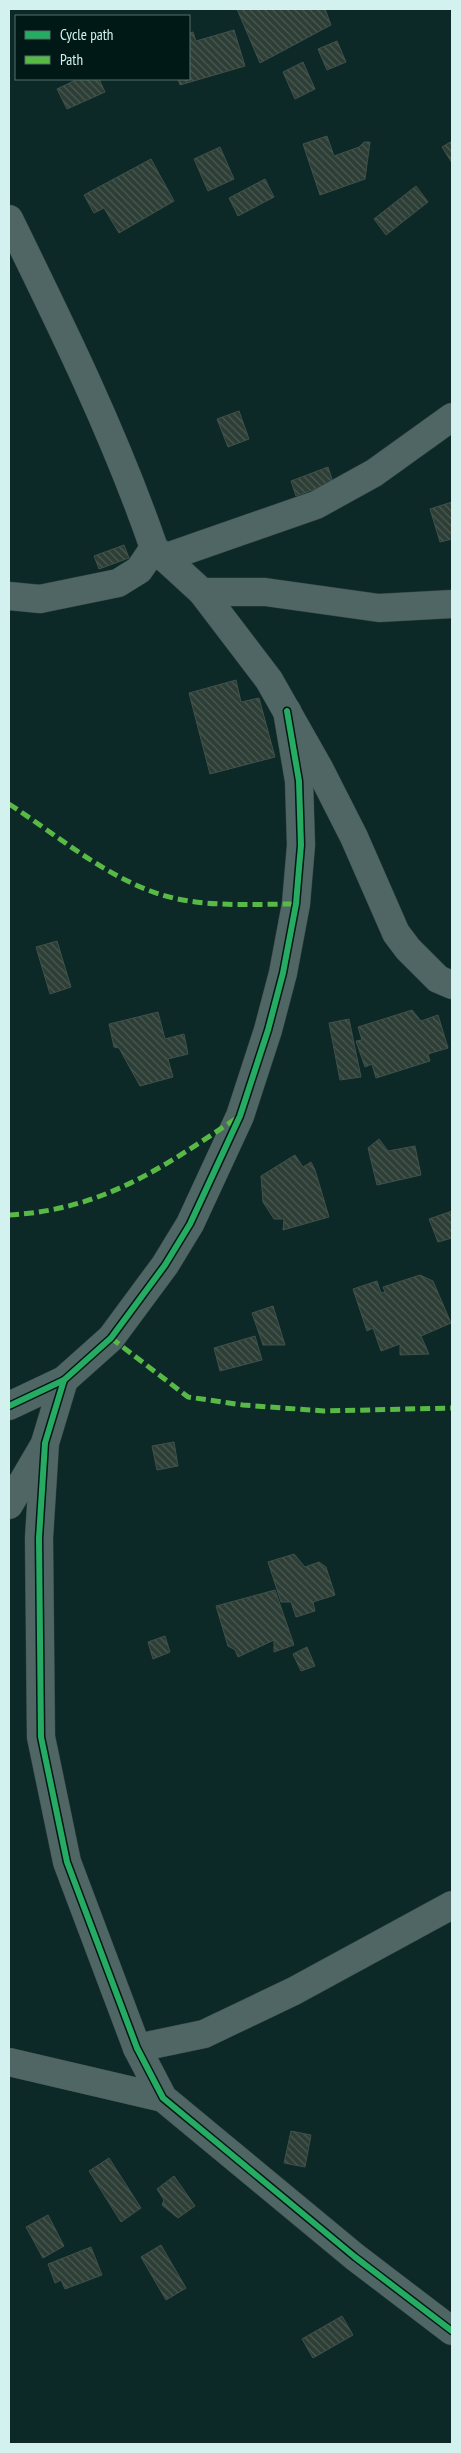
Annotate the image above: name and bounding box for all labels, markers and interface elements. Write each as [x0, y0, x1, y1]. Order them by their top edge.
legend [15, 15, 190, 80]
text: Cycle path [60, 25, 113, 44]
text: Path [60, 50, 83, 69]

